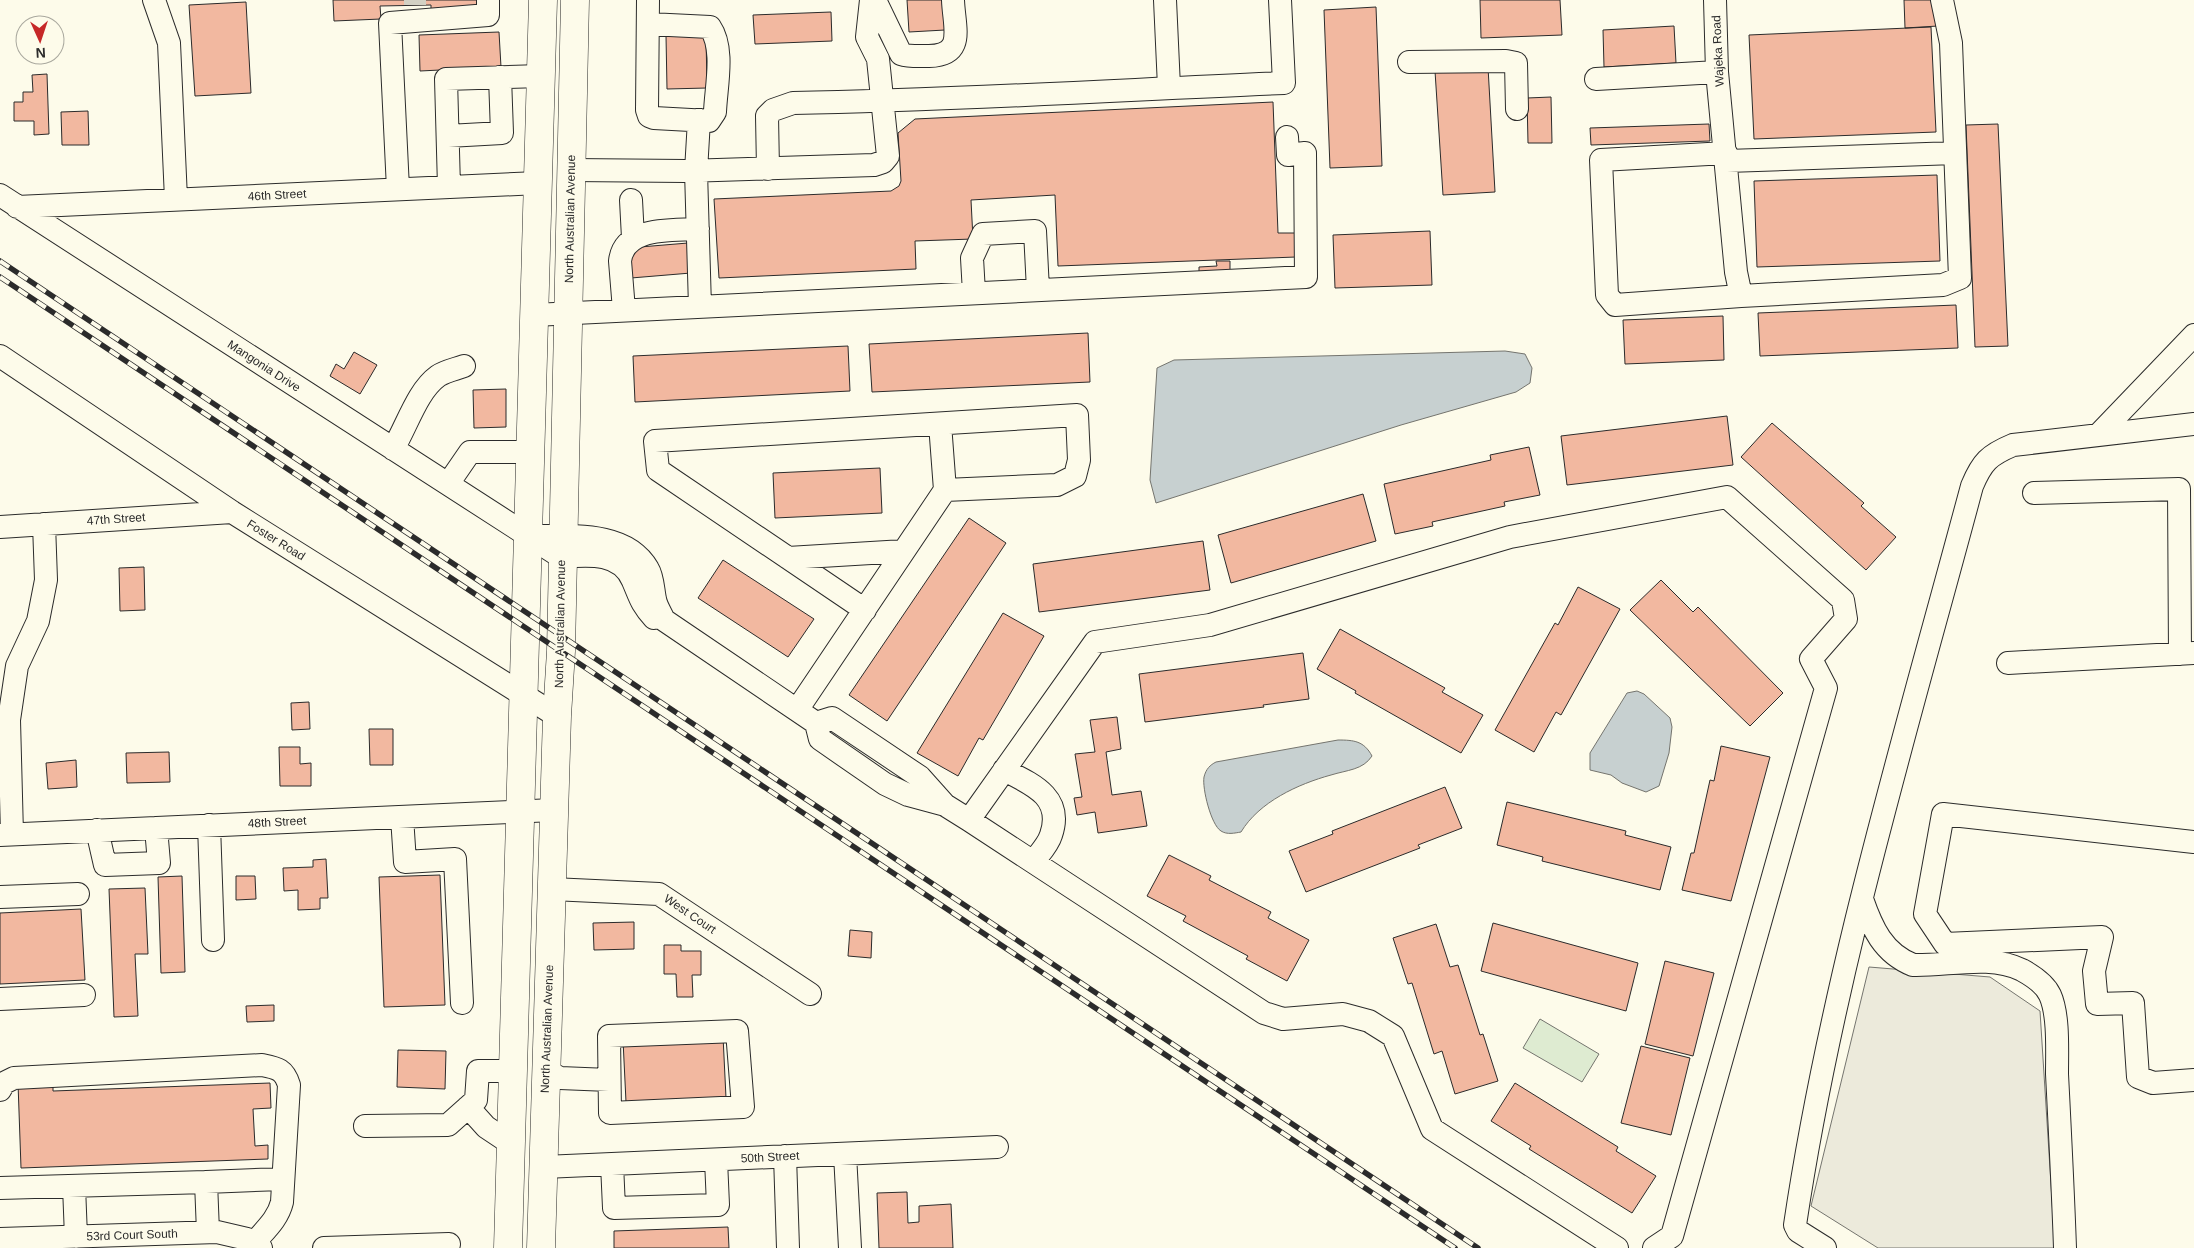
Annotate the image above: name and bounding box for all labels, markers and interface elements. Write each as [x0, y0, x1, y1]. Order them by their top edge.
north arrow [15, 15, 65, 65]
street label: Wajeka Road [1709, 15, 1727, 87]
text: N [35, 45, 46, 61]
street label: North Australian Avenue [562, 154, 578, 283]
street label: 46th Street [247, 186, 307, 204]
street label: Mangonia Drive [225, 337, 303, 395]
street label: 47th Street [86, 510, 146, 528]
street label: Foster Road [244, 517, 308, 563]
street label: North Australian Avenue [552, 559, 568, 688]
street label: 48th Street [247, 813, 307, 831]
street label: West Court [661, 891, 719, 937]
street label: North Australian Avenue [538, 964, 556, 1093]
street label: 50th Street [740, 1148, 800, 1166]
street label: 53rd Court South [86, 1226, 178, 1244]

